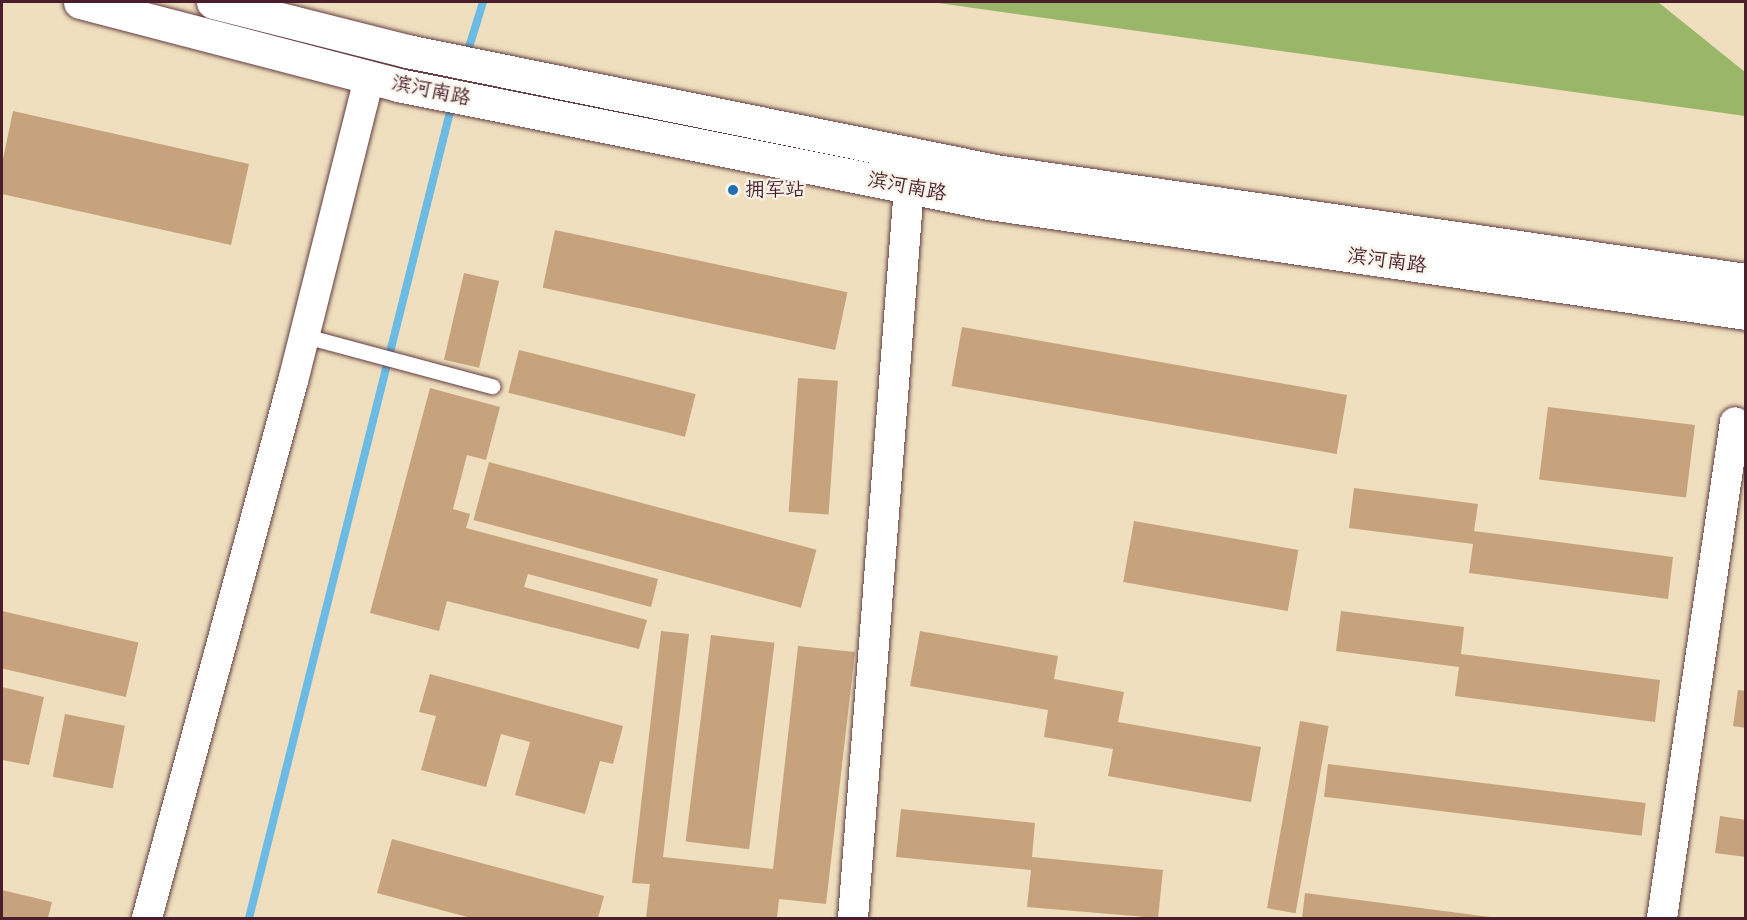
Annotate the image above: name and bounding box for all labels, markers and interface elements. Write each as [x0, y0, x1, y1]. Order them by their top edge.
street label: 滨河南路 [389, 71, 473, 111]
street label: 滨河南路 [865, 168, 949, 206]
place label: 拥军站 [745, 178, 805, 202]
marker: 拥军站 [726, 183, 740, 197]
street label: 滨河南路 [1346, 244, 1428, 278]

